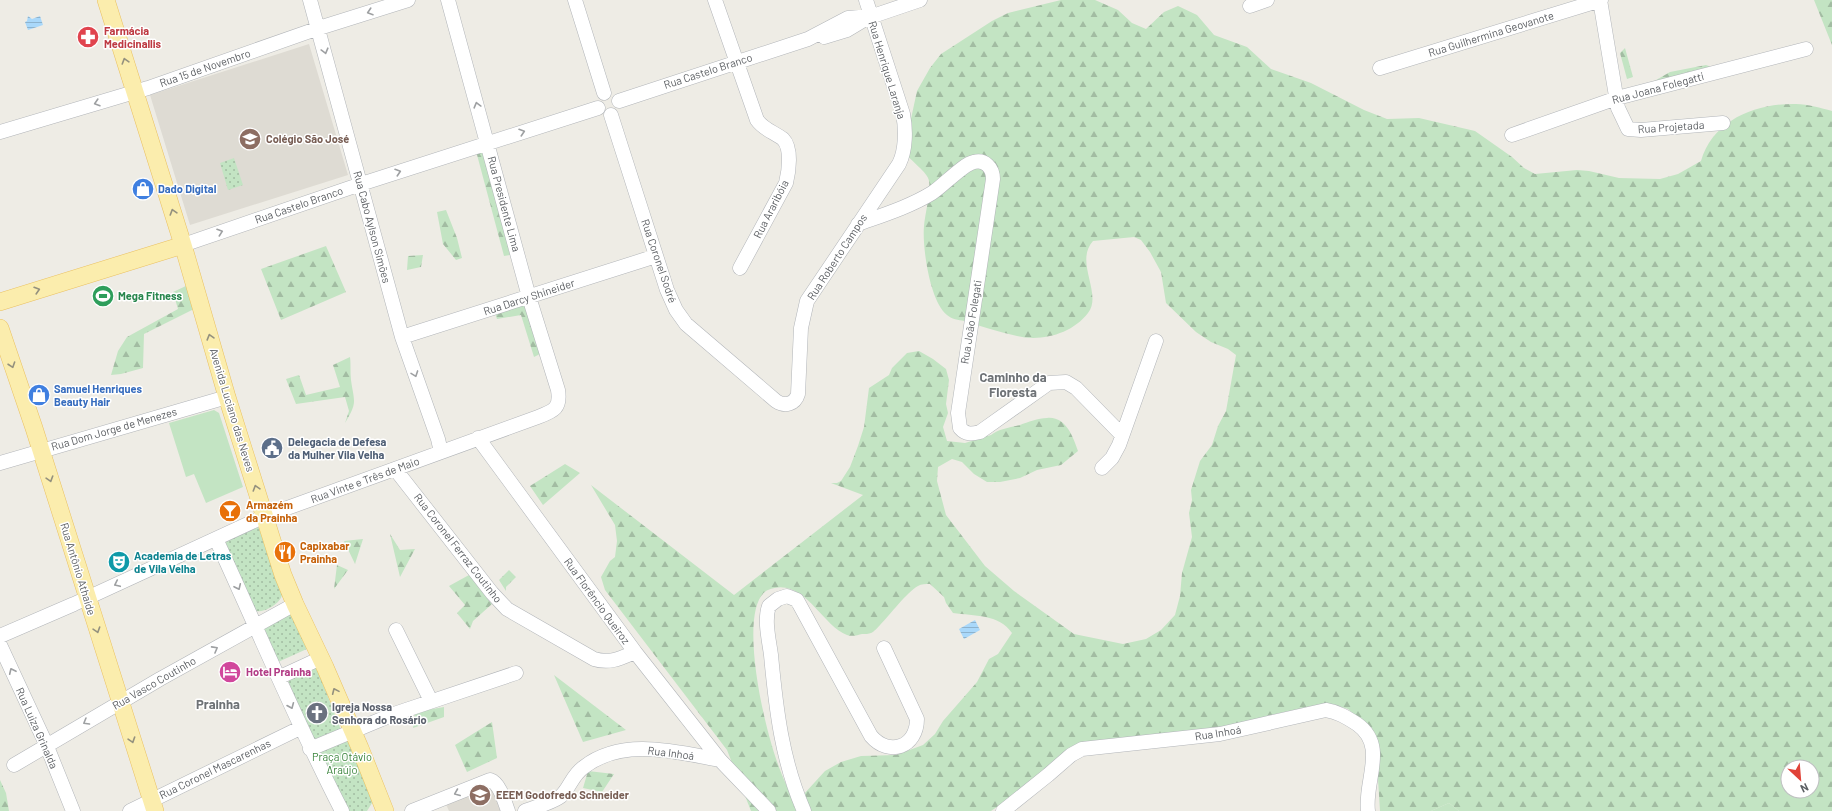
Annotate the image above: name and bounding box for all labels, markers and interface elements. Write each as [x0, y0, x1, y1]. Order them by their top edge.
one-way arrow [367, 7, 374, 16]
street label: Rua Guilhermina Geovanote [1427, 8, 1555, 59]
street label: Rua Henrique Laranja [866, 19, 909, 121]
pharmacy icon: Farmácia Medicinallis [75, 24, 101, 50]
place label: Farmácia Medicinallis [104, 24, 162, 50]
street label: Rua 15 de Novembro [158, 46, 252, 89]
one-way arrow [320, 47, 329, 54]
street label: Rua Castelo Branco [662, 50, 754, 91]
one-way arrow [121, 58, 130, 65]
street label: Rua Joana Folegatti [1610, 69, 1705, 106]
one-way arrow [94, 98, 101, 107]
one-way arrow [473, 102, 482, 109]
street label: Rua Projetada [1637, 118, 1705, 135]
school or university icon: Colégio São José [237, 126, 263, 152]
one-way arrow [518, 128, 525, 137]
place label: Colégio São José [266, 132, 349, 145]
street label: Rua Presidente Lima [485, 155, 523, 253]
one-way arrow [394, 168, 401, 177]
street label: Rua Cabo Aylson Simões [351, 169, 394, 284]
shop icon: Dado Digital [130, 176, 156, 202]
street label: Rua Araribóia [750, 177, 791, 240]
place label: Dado Digital [158, 182, 217, 195]
street label: Rua Castelo Branco [253, 183, 345, 226]
one-way arrow [169, 209, 177, 216]
street label: Rua Roberto Campos [804, 211, 869, 302]
street label: Rua Coronel Sodré [639, 217, 680, 305]
one-way arrow [216, 228, 223, 237]
street label: Rua Darcy Shineider [482, 276, 576, 317]
street label: Rua João Folegati [957, 279, 984, 365]
sports icon: Mega Fitness [90, 283, 116, 309]
one-way arrow [34, 286, 41, 295]
place label: Mega Fitness [118, 289, 182, 302]
one-way arrow [206, 333, 215, 340]
street label: Avenida Luciano das Neves [207, 346, 257, 473]
one-way arrow [8, 361, 16, 368]
district label: Caminho da Floresta [979, 369, 1047, 400]
one-way arrow [410, 371, 419, 378]
shop icon: Samuel Henriques Beauty Hair [26, 382, 52, 408]
place label: Samuel Henriques Beauty Hair [54, 382, 142, 408]
street label: Rua Dom Jorge de Menezes [50, 404, 178, 453]
public building icon: Delegacia de Defesa da Mulher Vila Velha [259, 435, 285, 461]
place label: Delegacia de Defesa da Mulher Vila Velha [288, 435, 387, 461]
street label: Rua Vinte e Três de Maio [309, 454, 421, 505]
one-way arrow [45, 475, 54, 482]
one-way arrow [252, 484, 261, 491]
street label: Rua Coronel Ferraz Coutinho [412, 490, 505, 605]
bar icon: Armazém da Prainha [217, 498, 243, 524]
place label: Armazém da Prainha [246, 498, 298, 524]
street label: Rua Antônio Athaíde [58, 521, 99, 617]
restaurant icon: Capixabar Prainha [272, 539, 298, 565]
place label: Capixabar Prainha [300, 539, 350, 565]
theatre icon: Academia de Letras de Vila Velha [106, 549, 132, 575]
place label: Academia de Letras de Vila Velha [134, 549, 232, 575]
street label: Rua Florêncio Queiroz [562, 555, 633, 646]
one-way arrow [114, 579, 121, 587]
one-way arrow [233, 583, 241, 590]
one-way arrow [92, 626, 101, 633]
one-way arrow [211, 646, 218, 653]
street label: Rua Vasco Coutinho [110, 653, 198, 712]
hotel icon: Hotel Prainha [217, 659, 243, 685]
place label: Hotel Prainha [246, 665, 311, 678]
one-way arrow [9, 668, 17, 675]
street label: Rua Luiza Grinalda [14, 685, 61, 770]
one-way arrow [332, 687, 340, 695]
district label: Prainha [196, 696, 240, 712]
church icon: Igreja Nossa Senhora do Rosário [304, 700, 330, 726]
place label: Igreja Nossa Senhora do Rosário [332, 700, 427, 726]
one-way arrow [286, 701, 294, 709]
one-way arrow [83, 717, 90, 724]
street label: Rua Inhoá [1194, 722, 1242, 743]
one-way arrow [127, 736, 136, 743]
street label: Rua Coronel Mascarenhas [157, 736, 273, 801]
street label: Rua Inhoá [647, 743, 695, 762]
park label: Praça Otávio Araújo [312, 750, 372, 776]
north arrow [1780, 759, 1820, 799]
text: N [1798, 781, 1811, 796]
school or university icon: EEEM Godofredo Schneider [467, 782, 493, 808]
one-way arrow [454, 788, 462, 796]
place label: EEEM Godofredo Schneider [496, 788, 630, 801]

